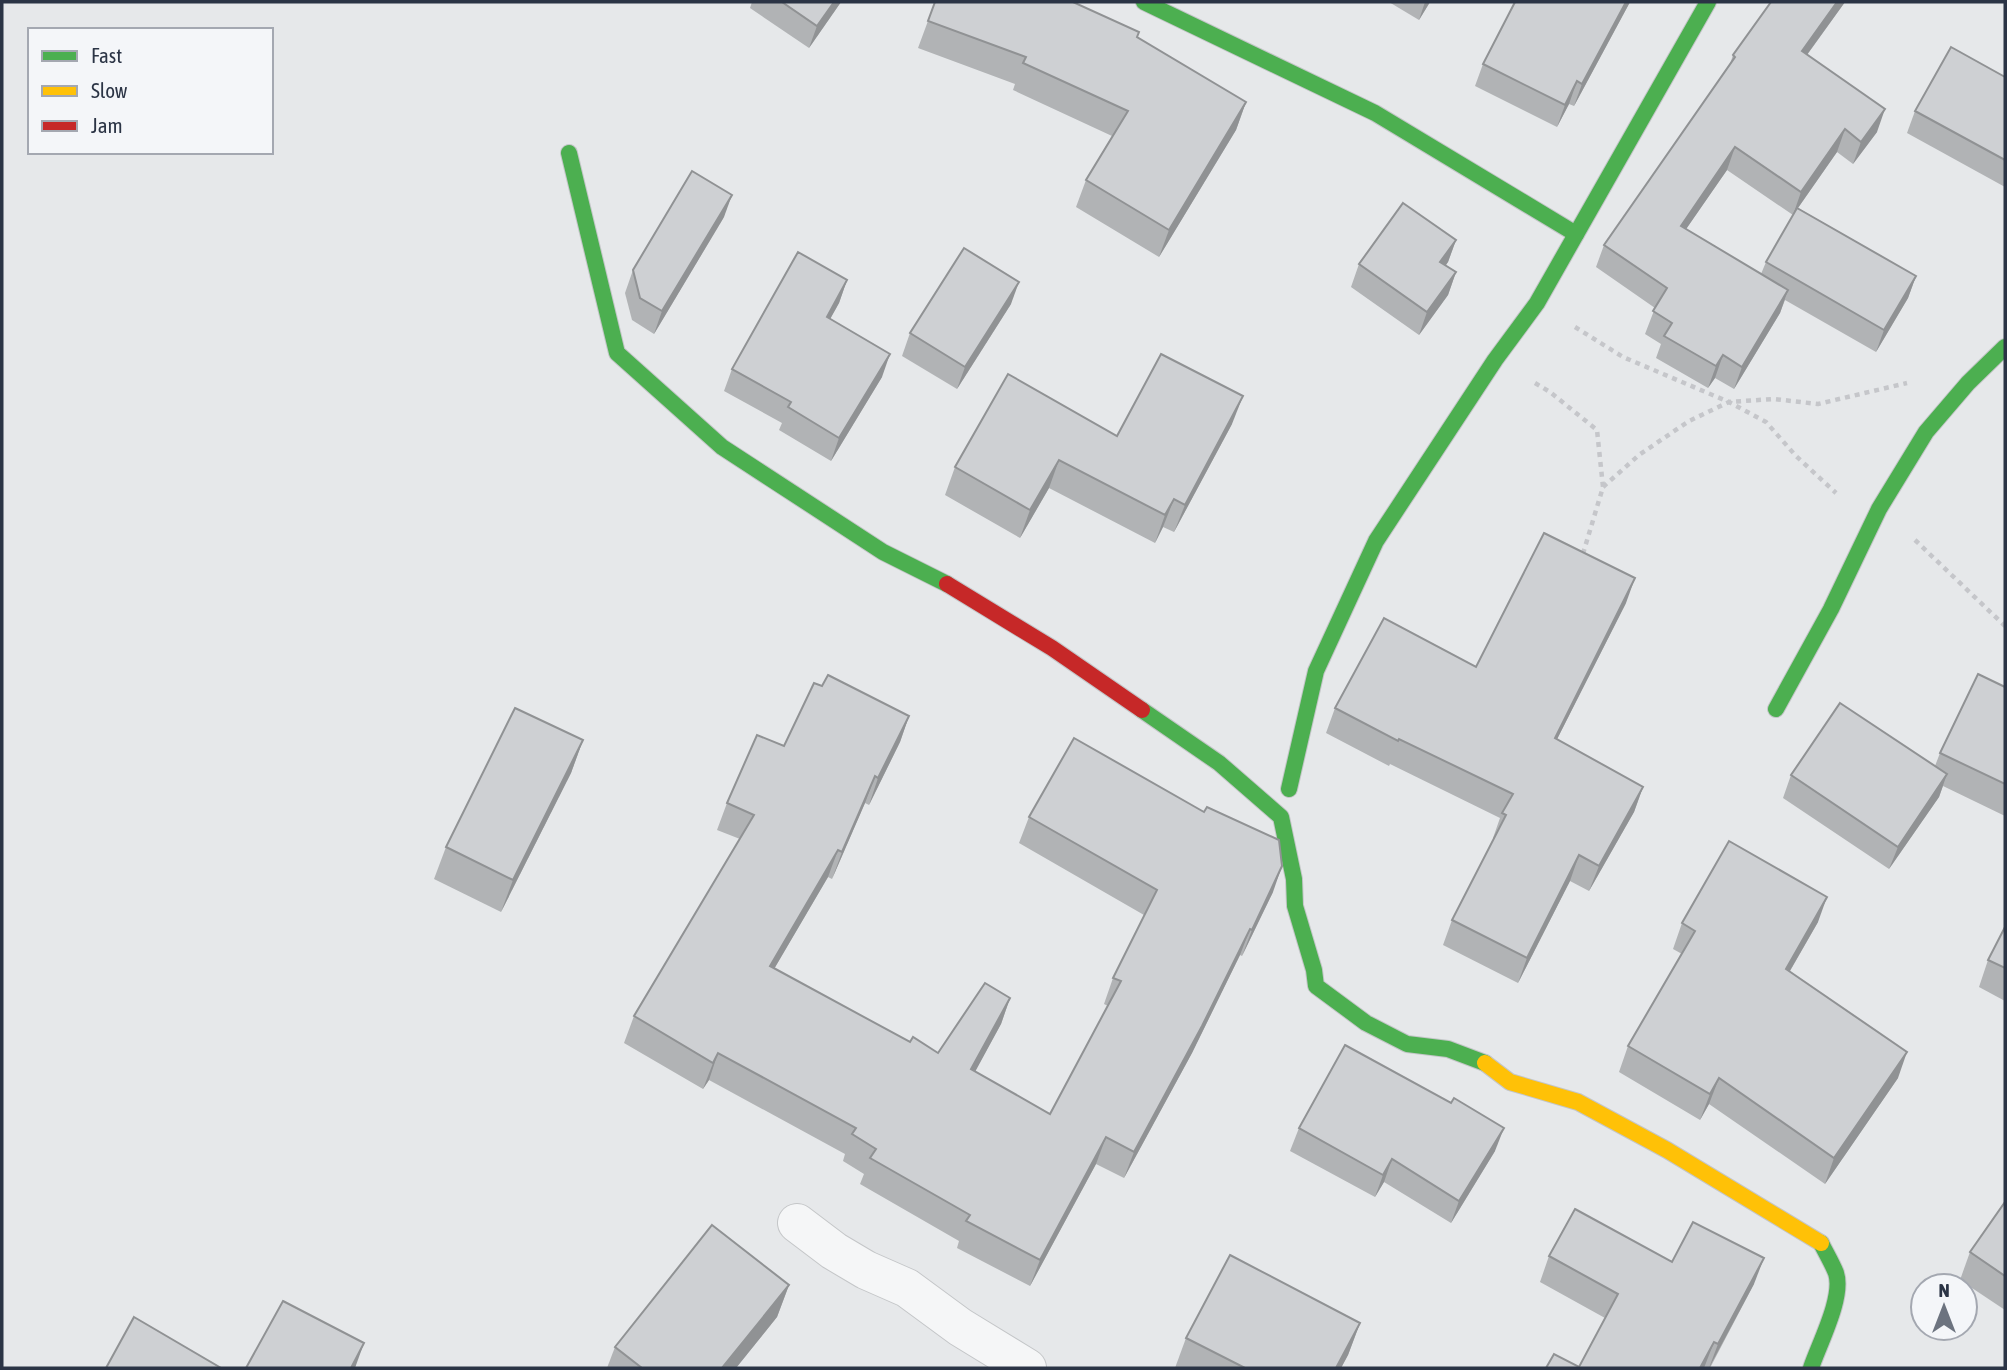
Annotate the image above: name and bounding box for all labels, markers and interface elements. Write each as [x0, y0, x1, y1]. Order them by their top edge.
legend [28, 28, 273, 154]
text: Fast [91, 43, 122, 67]
text: Slow [91, 78, 128, 102]
text: Jam [91, 113, 123, 137]
north arrow [1909, 1272, 1979, 1342]
text: N [1938, 1279, 1950, 1301]

